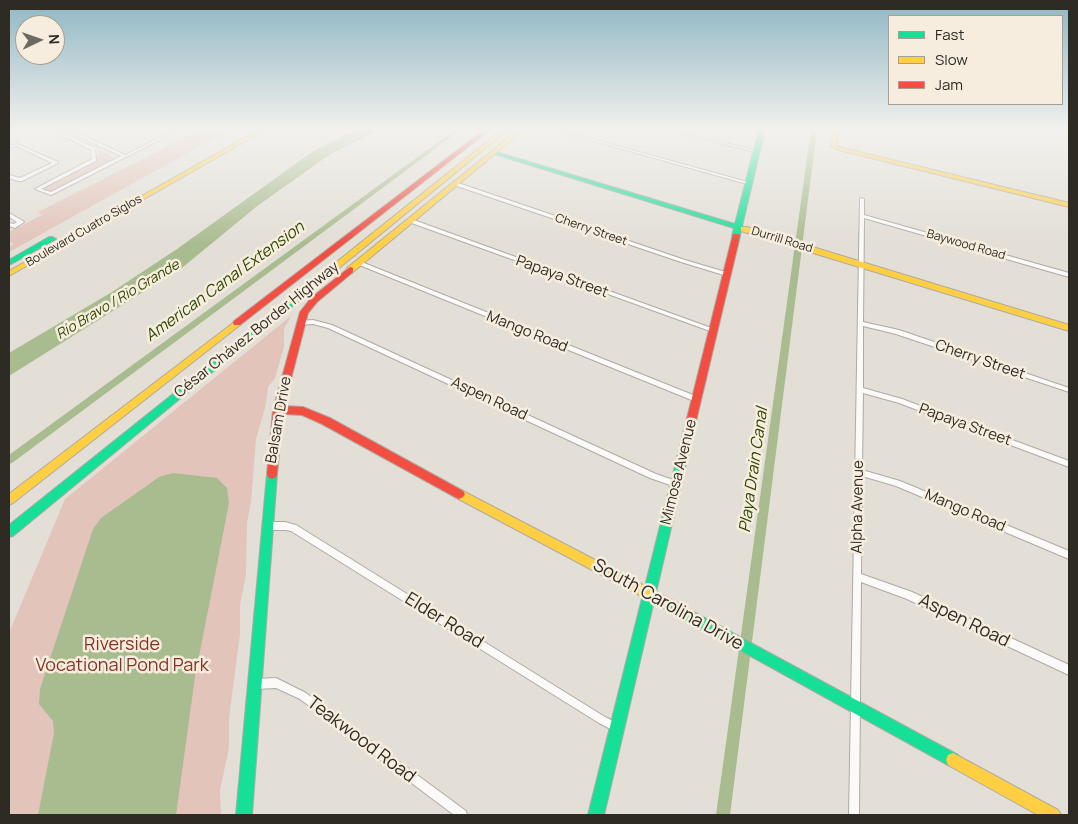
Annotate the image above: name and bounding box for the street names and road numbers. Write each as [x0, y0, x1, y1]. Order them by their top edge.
street label: Boulevard Cuatro Siglos [23, 192, 145, 270]
street label: Cherry Street [553, 211, 629, 249]
street label: Durrill Road [750, 224, 814, 256]
street label: Baywood Road [925, 227, 1007, 263]
street label: Papaya Street [513, 252, 611, 302]
street label: César Chávez Border Highway [171, 258, 343, 402]
street label: Mango Road [484, 308, 570, 356]
street label: Cherry Street [933, 336, 1027, 384]
street label: Aspen Road [448, 373, 530, 425]
street label: Balsam Drive [262, 375, 296, 465]
street label: Papaya Street [916, 400, 1014, 450]
street label: Mimosa Avenue [657, 417, 701, 527]
street label: Alpha Avenue [848, 460, 868, 554]
street label: Mango Road [922, 486, 1008, 536]
street label: South Carolina Drive [589, 555, 747, 655]
street label: Elder Road [401, 588, 487, 654]
street label: Aspen Road [915, 590, 1013, 652]
street label: Teakwood Road [302, 692, 420, 788]

